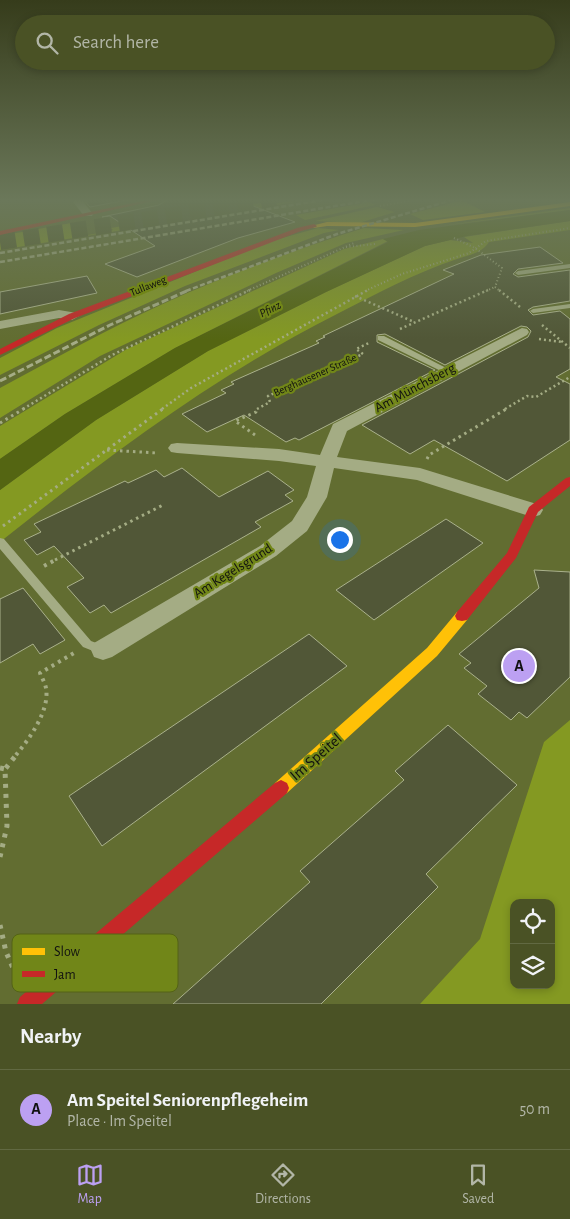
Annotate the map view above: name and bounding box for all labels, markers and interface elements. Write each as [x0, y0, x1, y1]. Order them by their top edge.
search box [15, 15, 555, 70]
icon: search [33, 29, 61, 57]
text: Search here [73, 33, 159, 52]
street label: Tullaweg [128, 274, 168, 298]
water label: Pfinz [257, 299, 283, 319]
street label: Berghausener Straße [272, 352, 358, 398]
street label: Am Münchsberg [372, 361, 458, 415]
your location [327, 527, 353, 553]
street label: Am Kegelsgrund [191, 541, 275, 601]
pin: A [503, 647, 535, 685]
street label: Im Speitel [287, 730, 345, 784]
map controls [510, 899, 555, 989]
button: locate [510, 899, 555, 944]
legend [12, 934, 178, 992]
button: layers [510, 944, 555, 989]
text: Slow [54, 945, 81, 959]
text: Jam [54, 968, 76, 982]
text: Nearby [20, 1026, 81, 1047]
text: Am Speitel Seniorenpflegeheim [67, 1091, 308, 1110]
text: A [31, 1101, 41, 1117]
text: 50 m [519, 1101, 550, 1117]
text: Place · Im Speitel [67, 1113, 172, 1129]
tab: Map [76, 1161, 104, 1208]
tab: Directions [255, 1161, 311, 1208]
tab: Saved [462, 1161, 494, 1208]

